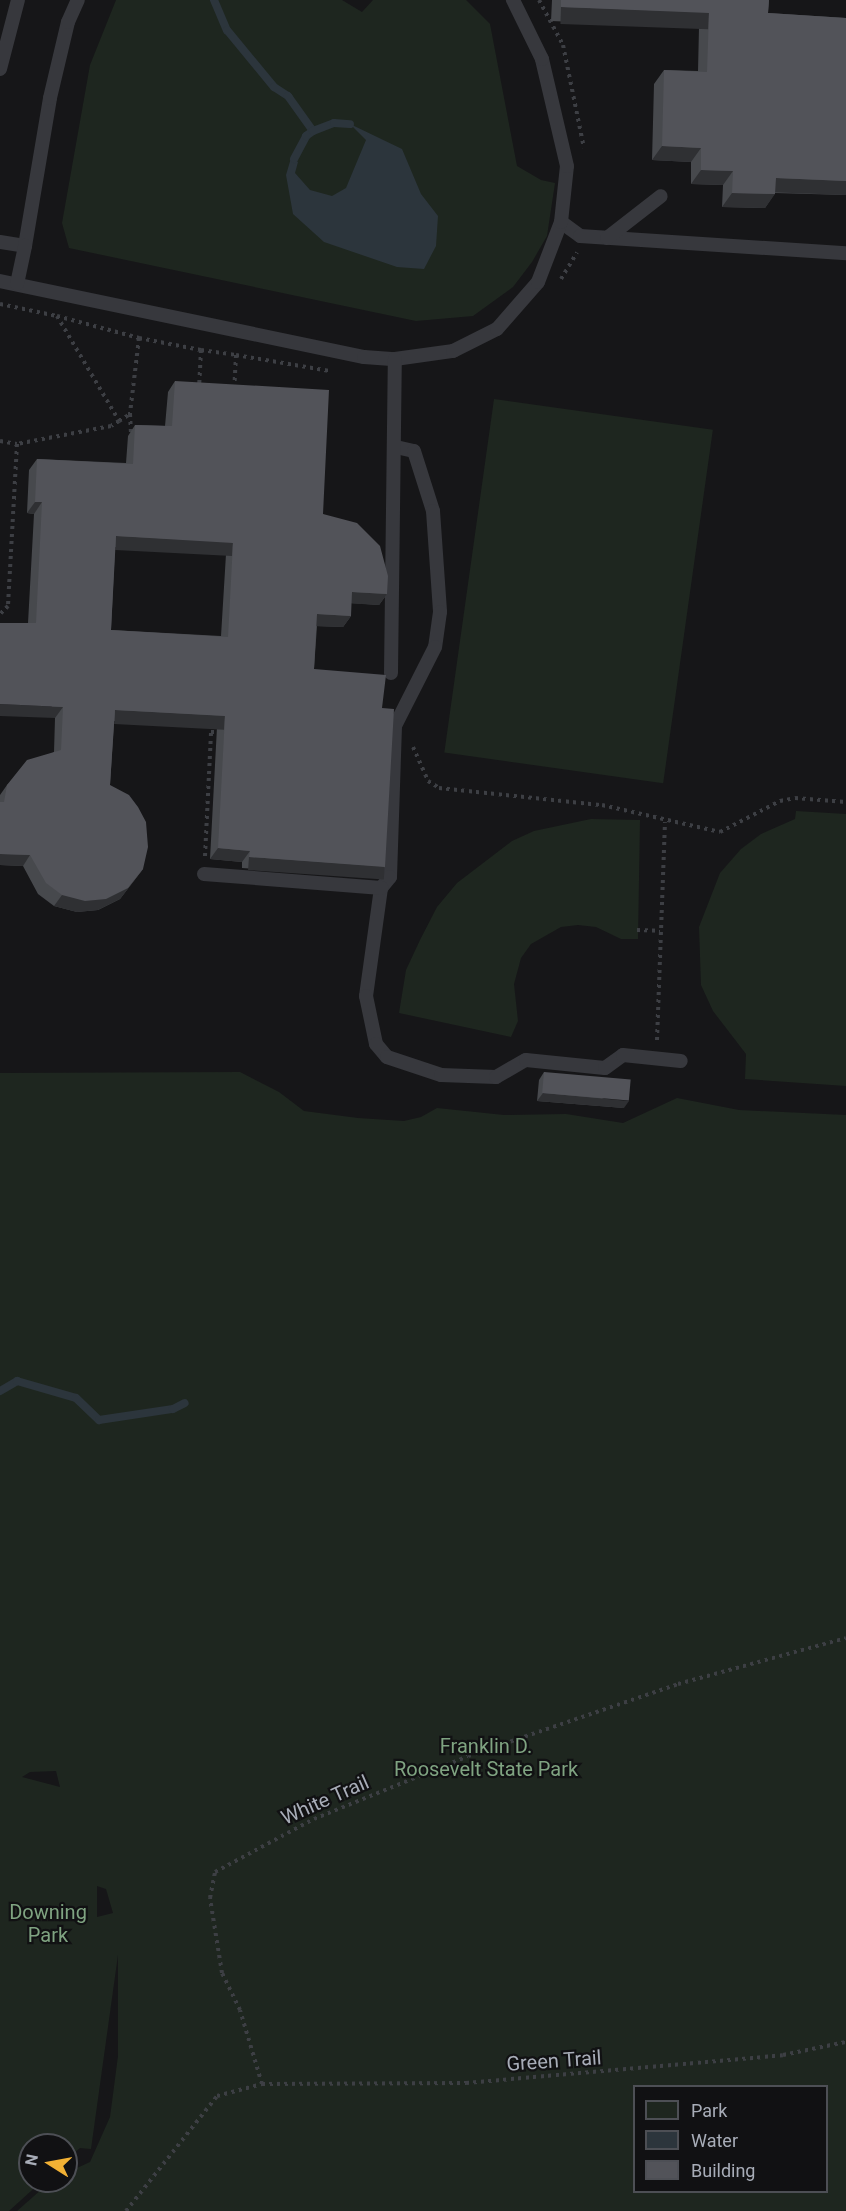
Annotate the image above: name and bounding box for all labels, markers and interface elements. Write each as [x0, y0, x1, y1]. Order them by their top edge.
park label: Franklin D. Roosevelt State Park [394, 1735, 578, 1782]
street label: White Trail [277, 1770, 373, 1830]
park label: Downing Park [9, 1900, 87, 1947]
street label: Green Trail [505, 2046, 603, 2076]
legend [633, 2085, 828, 2193]
text: Park [691, 2100, 727, 2121]
text: Water [691, 2130, 738, 2151]
north arrow [18, 2133, 78, 2193]
text: N [21, 2153, 42, 2167]
text: Building [691, 2160, 755, 2181]

